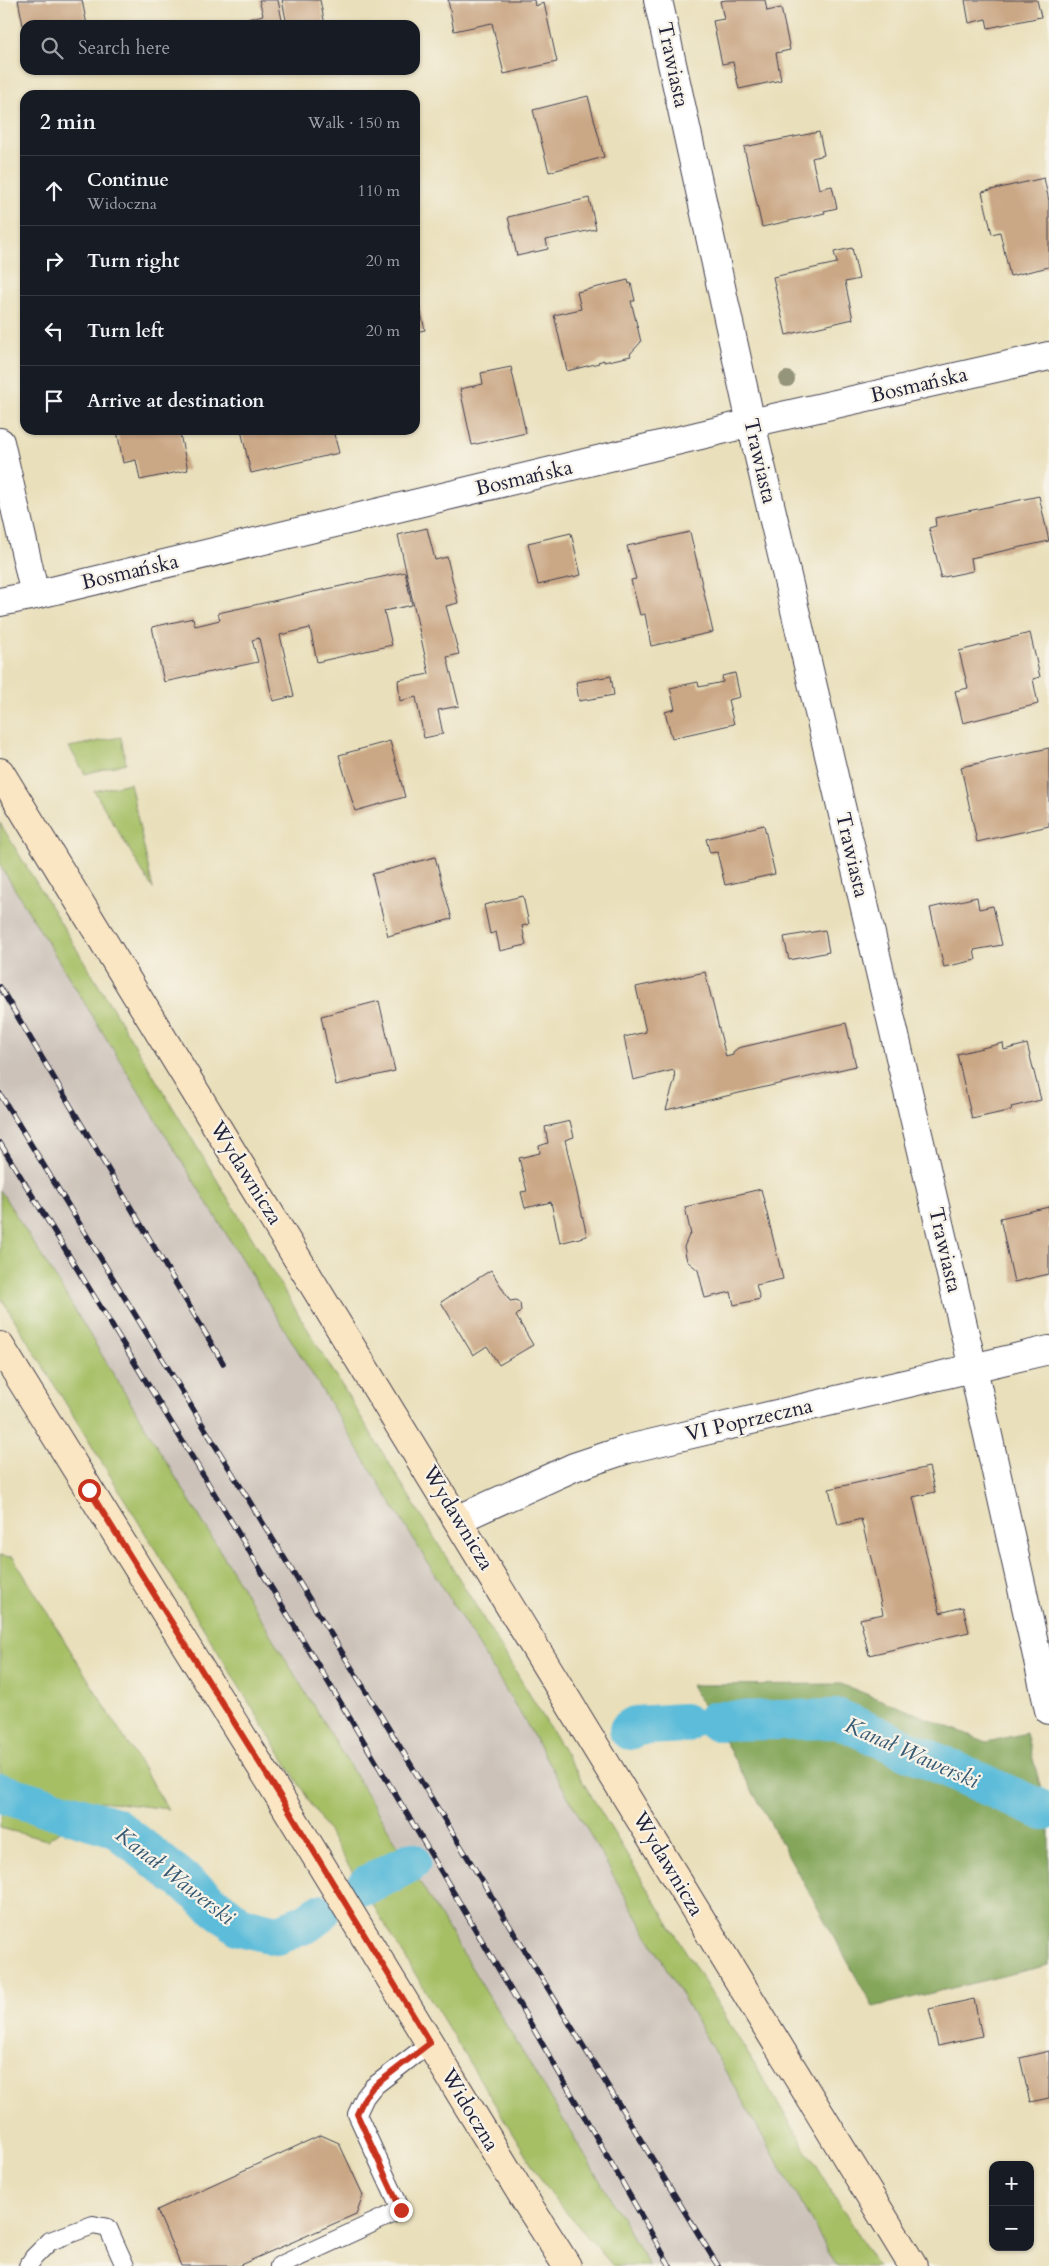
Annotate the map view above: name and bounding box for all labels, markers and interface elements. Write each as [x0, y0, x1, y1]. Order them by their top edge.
search box [20, 20, 420, 75]
street label: Trawiasta [650, 20, 696, 110]
icon: search [38, 34, 66, 62]
text: Search here [78, 35, 170, 61]
text: 2 min [40, 108, 96, 137]
text: Walk · 150 m [308, 112, 400, 134]
text: Continue [87, 167, 169, 193]
icon: ahead [40, 177, 68, 205]
text: 110 m [358, 180, 400, 202]
text: Widoczna [87, 193, 157, 215]
icon: right [40, 247, 68, 275]
text: Turn right [87, 248, 179, 274]
text: 20 m [366, 250, 400, 272]
icon: left [40, 317, 68, 345]
text: Turn left [87, 318, 164, 344]
text: 20 m [366, 320, 400, 342]
street label: Bosmańska [868, 360, 970, 410]
icon: arrive [40, 387, 68, 415]
text: Arrive at destination [87, 388, 264, 414]
street label: Trawiasta [736, 416, 784, 506]
street label: Bosmańska [473, 453, 575, 503]
street label: Bosmańska [79, 547, 181, 597]
street label: Trawiasta [828, 810, 876, 900]
street label: Wydawnicza [202, 1115, 289, 1230]
street label: Trawiasta [921, 1205, 969, 1295]
street label: VI Poprzeczna [683, 1391, 815, 1449]
street label: Wydawnicza [415, 1459, 501, 1576]
route start [78, 1479, 101, 1502]
water label: Kanał Wawerski [840, 1710, 985, 1796]
street label: Wydawnicza [625, 1805, 711, 1922]
water label: Kanał Wawerski [109, 1820, 242, 1933]
street label: Widoczna [433, 2062, 506, 2157]
map controls [989, 2161, 1034, 2251]
button: + [989, 2161, 1034, 2206]
route end [390, 2199, 413, 2222]
button: − [989, 2206, 1034, 2251]

